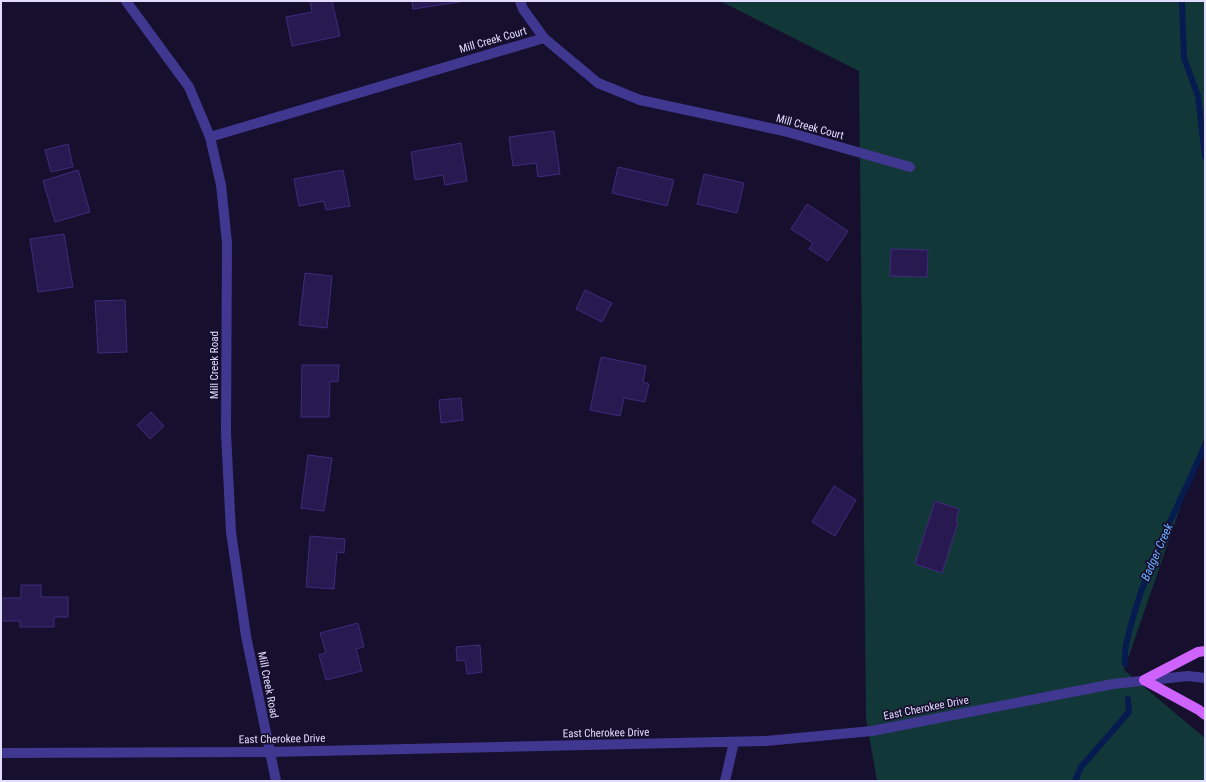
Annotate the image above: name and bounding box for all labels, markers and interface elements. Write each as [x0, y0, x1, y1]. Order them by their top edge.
street label: Mill Creek Court [458, 24, 528, 56]
street label: Mill Creek Court [775, 112, 845, 142]
street label: Mill Creek Road [208, 331, 221, 399]
water label: Badger Creek [1138, 520, 1176, 583]
street label: Mill Creek Road [255, 650, 281, 720]
street label: East Cherokee Drive [882, 693, 970, 723]
street label: East Cherokee Drive [563, 726, 649, 740]
street label: East Cherokee Drive [239, 732, 325, 746]

